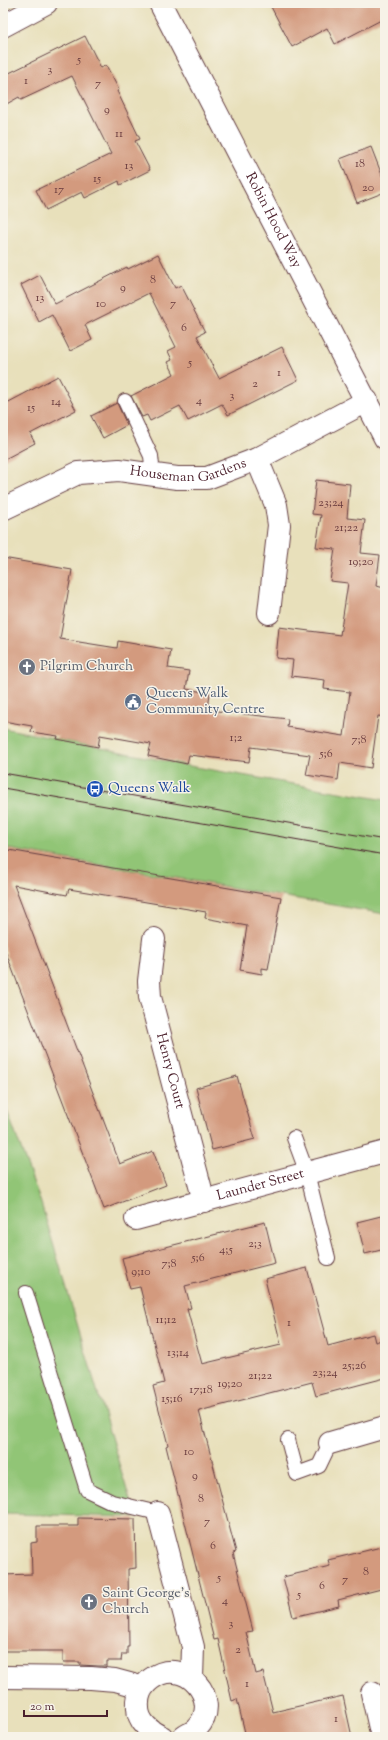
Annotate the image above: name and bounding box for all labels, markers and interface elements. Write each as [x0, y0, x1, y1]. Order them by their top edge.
house number: 5 [76, 51, 81, 69]
house number: 3 [48, 61, 53, 79]
house number: 1 [24, 72, 28, 90]
house number: 7 [95, 75, 101, 93]
house number: 9 [104, 101, 110, 119]
house number: 11 [115, 125, 123, 143]
house number: 18 [355, 155, 365, 173]
house number: 13 [125, 157, 134, 175]
street label: Robin Hood Way [239, 169, 306, 272]
house number: 15 [93, 170, 101, 188]
house number: 20 [362, 179, 374, 197]
house number: 17 [54, 181, 64, 199]
house number: 8 [150, 271, 156, 289]
house number: 9 [120, 279, 126, 297]
house number: 13 [36, 289, 45, 307]
house number: 10 [96, 295, 106, 313]
house number: 7 [170, 295, 176, 313]
house number: 6 [181, 319, 187, 337]
house number: 5 [187, 354, 192, 372]
house number: 1 [277, 364, 281, 382]
house number: 2 [252, 375, 258, 393]
house number: 3 [230, 387, 235, 405]
house number: 4 [196, 392, 202, 410]
house number: 14 [51, 393, 61, 411]
house number: 15 [27, 399, 35, 417]
street label: Houseman Gardens [129, 454, 250, 488]
house number: 23;24 [318, 494, 344, 512]
house number: 21;22 [334, 519, 358, 537]
house number: 19;20 [349, 553, 373, 571]
church icon: Pilgrim Church [17, 657, 37, 677]
place label: Pilgrim Church [40, 657, 133, 677]
place label: Queens Walk Community Centre [146, 684, 265, 720]
public building icon: Queens Walk Community Centre [123, 692, 143, 712]
house number: 1;2 [230, 729, 243, 747]
house number: 7;8 [351, 731, 367, 749]
house number: 5;6 [318, 745, 333, 763]
bus stop icon: Queens Walk [85, 779, 105, 799]
place label: Queens Walk [108, 779, 191, 799]
street label: Henry Court [150, 1031, 189, 1111]
street label: Launder Street [215, 1164, 307, 1207]
house number: 2;3 [248, 1235, 262, 1253]
house number: 4;5 [219, 1241, 233, 1259]
house number: 5;6 [190, 1249, 205, 1267]
house number: 7;8 [161, 1255, 177, 1273]
house number: 9;10 [131, 1263, 151, 1281]
house number: 11;12 [155, 1311, 177, 1329]
house number: 1 [287, 1314, 291, 1332]
house number: 13;14 [167, 1344, 189, 1362]
house number: 25;26 [342, 1357, 366, 1375]
house number: 23;24 [312, 1364, 338, 1382]
house number: 21;22 [248, 1367, 272, 1385]
house number: 19;20 [218, 1375, 242, 1393]
house number: 17;18 [189, 1381, 213, 1399]
house number: 15;16 [161, 1390, 183, 1408]
house number: 10 [184, 1443, 194, 1461]
house number: 9 [192, 1467, 198, 1485]
house number: 8 [198, 1490, 204, 1508]
house number: 7 [204, 1513, 210, 1531]
house number: 6 [210, 1537, 216, 1555]
house number: 8 [363, 1563, 369, 1581]
house number: 5 [216, 1569, 221, 1587]
house number: 7 [342, 1571, 348, 1589]
house number: 6 [319, 1577, 325, 1595]
place label: Saint George's Church [102, 1584, 189, 1620]
house number: 5 [296, 1586, 301, 1604]
church icon: Saint George's Church [79, 1592, 99, 1612]
house number: 4 [222, 1592, 228, 1610]
house number: 3 [229, 1615, 234, 1633]
house number: 2 [235, 1641, 241, 1659]
house number: 1 [245, 1675, 249, 1693]
scale bar [24, 1692, 107, 1718]
text: 20 m [30, 1698, 55, 1716]
house number: 1 [334, 1710, 338, 1728]

